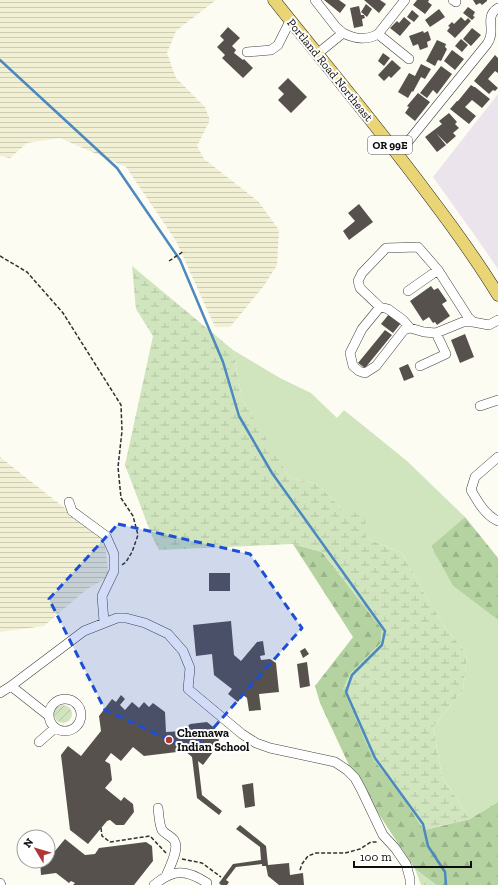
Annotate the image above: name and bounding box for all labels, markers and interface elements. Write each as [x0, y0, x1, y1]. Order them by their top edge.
street label: Portland Road Northeast [284, 16, 376, 125]
road number: OR 99E [368, 136, 412, 154]
place label: Chemawa Indian School [177, 726, 250, 754]
marker: Chemawa Indian School [164, 735, 174, 745]
north arrow [16, 829, 56, 869]
text: N [21, 835, 37, 850]
scale bar [354, 843, 471, 869]
text: 100 m [360, 850, 392, 864]

